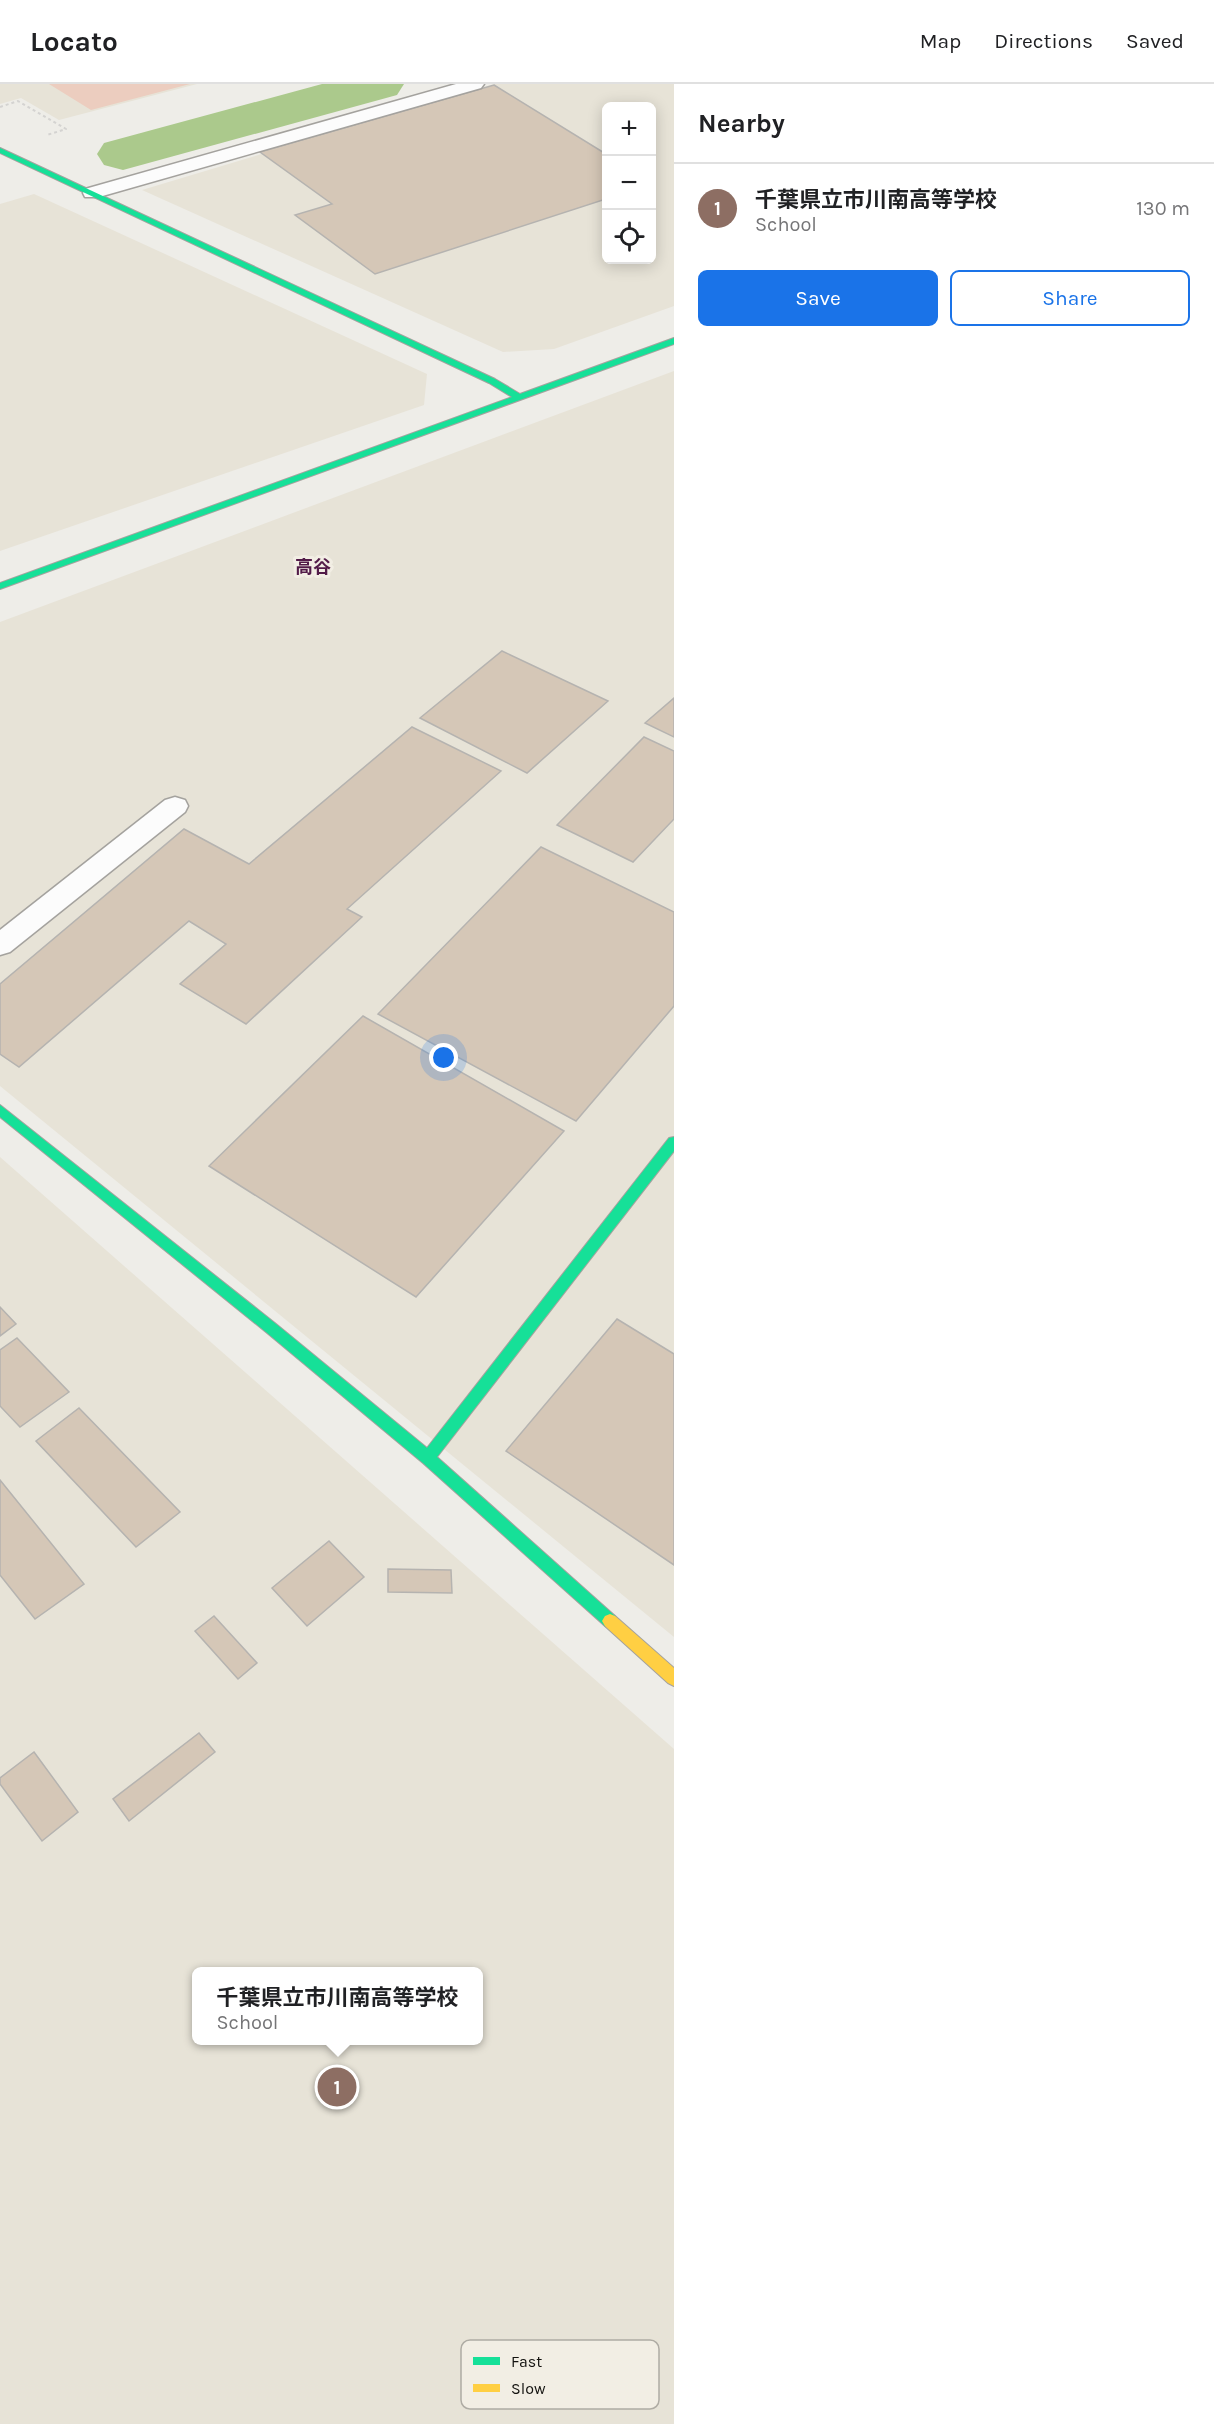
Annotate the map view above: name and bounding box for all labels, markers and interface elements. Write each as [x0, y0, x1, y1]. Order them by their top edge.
text: Locato [30, 25, 118, 58]
text: Map [920, 29, 961, 53]
text: Directions [994, 29, 1093, 53]
text: Saved [1126, 29, 1184, 53]
map controls [602, 102, 656, 264]
button: + [602, 102, 656, 156]
text: Nearby [698, 108, 785, 139]
button: − [602, 156, 656, 210]
text: 千葉県立市川南高等学校 [755, 187, 997, 213]
text: 1 [714, 197, 721, 220]
text: 130 m [1136, 197, 1190, 220]
button: locate [602, 210, 656, 264]
text: School [755, 213, 817, 236]
button: Save [698, 270, 938, 326]
button: Share [950, 270, 1190, 326]
district label: 高谷 [295, 556, 331, 578]
your location [429, 1043, 458, 1072]
popup [192, 1967, 483, 2045]
text: 千葉県立市川南高等学校 [216, 1985, 459, 2011]
text: School [216, 2011, 278, 2034]
pin: 1 [318, 2064, 356, 2110]
legend [461, 2340, 659, 2409]
text: Fast [511, 2352, 542, 2371]
text: Slow [511, 2379, 546, 2398]

